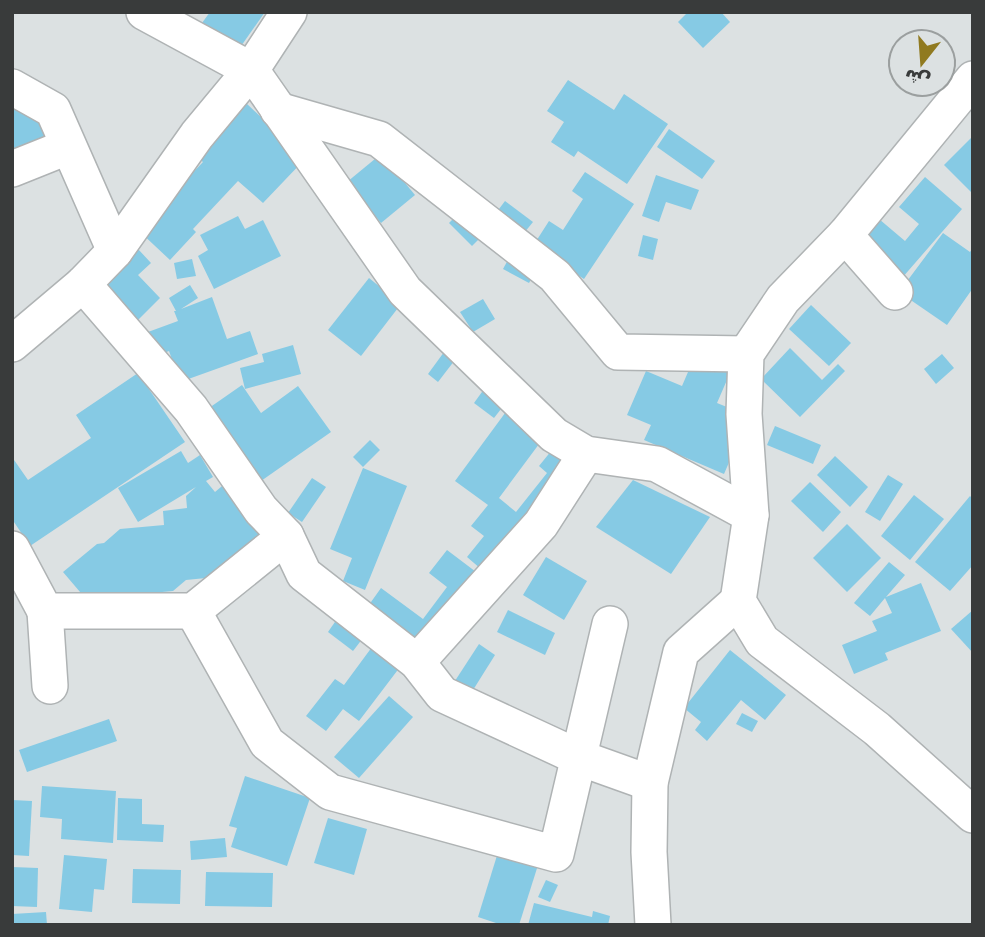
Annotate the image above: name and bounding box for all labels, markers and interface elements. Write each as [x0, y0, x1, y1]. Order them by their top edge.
north arrow [887, 28, 957, 98]
text: ش [901, 64, 933, 94]

